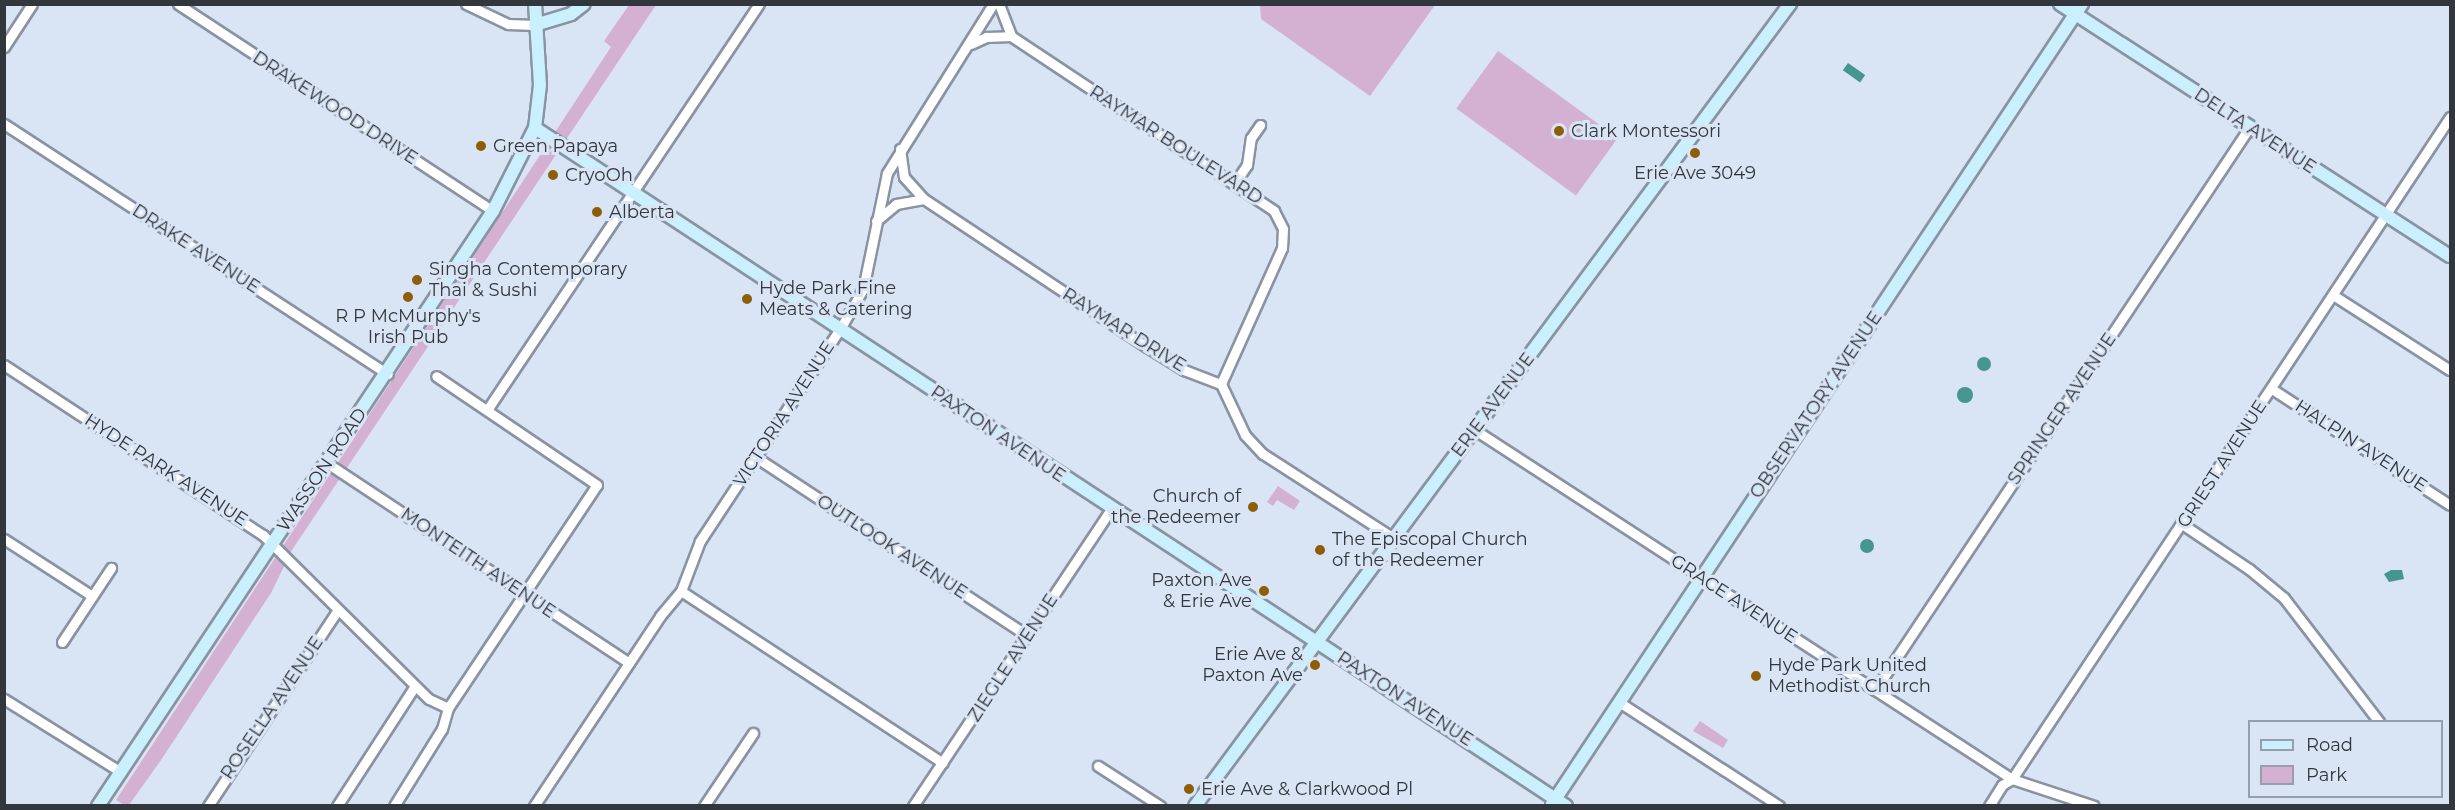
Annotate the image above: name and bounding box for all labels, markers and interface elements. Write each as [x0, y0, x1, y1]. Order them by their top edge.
street label: DRAKEWOOD DRIVE [249, 47, 421, 169]
street label: RAYMAR BOULEVARD [1085, 81, 1267, 209]
street label: DELTA AVENUE [2190, 84, 2320, 178]
place label: Clark Montessori [1571, 120, 1721, 142]
marker: Clark Montessori [1552, 124, 1566, 138]
place label: Green Papaya [493, 135, 618, 157]
marker: Green Papaya [474, 139, 488, 153]
marker: Erie Ave 3049 [1688, 146, 1702, 160]
place label: Erie Ave 3049 [1634, 162, 1756, 184]
place label: CryoOh [565, 164, 633, 186]
marker: CryoOh [546, 168, 560, 182]
street label: DRAKE AVENUE [128, 200, 264, 298]
place label: Alberta [609, 201, 675, 223]
marker: Alberta [590, 205, 604, 219]
place label: Singha Contemporary Thai & Sushi [429, 259, 627, 302]
marker: Singha Contemporary Thai & Sushi [410, 273, 424, 287]
place label: Hyde Park Fine Meats & Catering [759, 278, 912, 320]
street label: RAYMAR DRIVE [1058, 283, 1190, 377]
marker: R P McMurphy's Irish Pub [401, 290, 415, 304]
marker: Hyde Park Fine Meats & Catering [740, 292, 754, 306]
place label: R P McMurphy's Irish Pub [335, 306, 481, 348]
street label: OBSERVATORY AVENUE [1745, 307, 1887, 503]
street label: SPRINGER AVENUE [2003, 329, 2121, 489]
street label: VICTORIA AVENUE [729, 337, 839, 491]
street label: ERIE AVENUE [1447, 349, 1539, 461]
street label: PAXTON AVENUE [927, 381, 1069, 487]
street label: HALPIN AVENUE [2291, 395, 2431, 497]
street label: GRIEST AVENUE [2173, 396, 2271, 532]
street label: WASSON ROAD [273, 404, 371, 536]
street label: HYDE PARK AVENUE [80, 409, 252, 531]
place label: Church of the Redeemer [1111, 486, 1241, 528]
street label: OUTLOOK AVENUE [813, 490, 971, 604]
marker: Church of the Redeemer [1246, 500, 1260, 514]
street label: MONTEITH AVENUE [397, 503, 559, 623]
place label: The Episcopal Church of the Redeemer [1332, 529, 1528, 572]
marker: The Episcopal Church of the Redeemer [1313, 543, 1327, 557]
street label: GRACE AVENUE [1667, 550, 1801, 648]
place label: Paxton Ave & Erie Ave [1151, 570, 1252, 612]
marker: Paxton Ave & Erie Ave [1257, 584, 1271, 598]
street label: ZIEGLE AVENUE [964, 590, 1062, 726]
street label: ROSELLA AVENUE [216, 632, 328, 784]
place label: Erie Ave & Paxton Ave [1202, 644, 1303, 686]
street label: PAXTON AVENUE [1333, 647, 1477, 751]
place label: Hyde Park United Methodist Church [1768, 655, 1931, 698]
marker: Erie Ave & Paxton Ave [1308, 658, 1322, 672]
marker: Hyde Park United Methodist Church [1749, 669, 1763, 683]
legend [2248, 720, 2443, 798]
text: Road [2306, 734, 2353, 756]
text: Park [2306, 764, 2347, 786]
place label: Erie Ave & Clarkwood Pl [1201, 778, 1413, 800]
marker: Erie Ave & Clarkwood Pl [1182, 782, 1196, 796]

